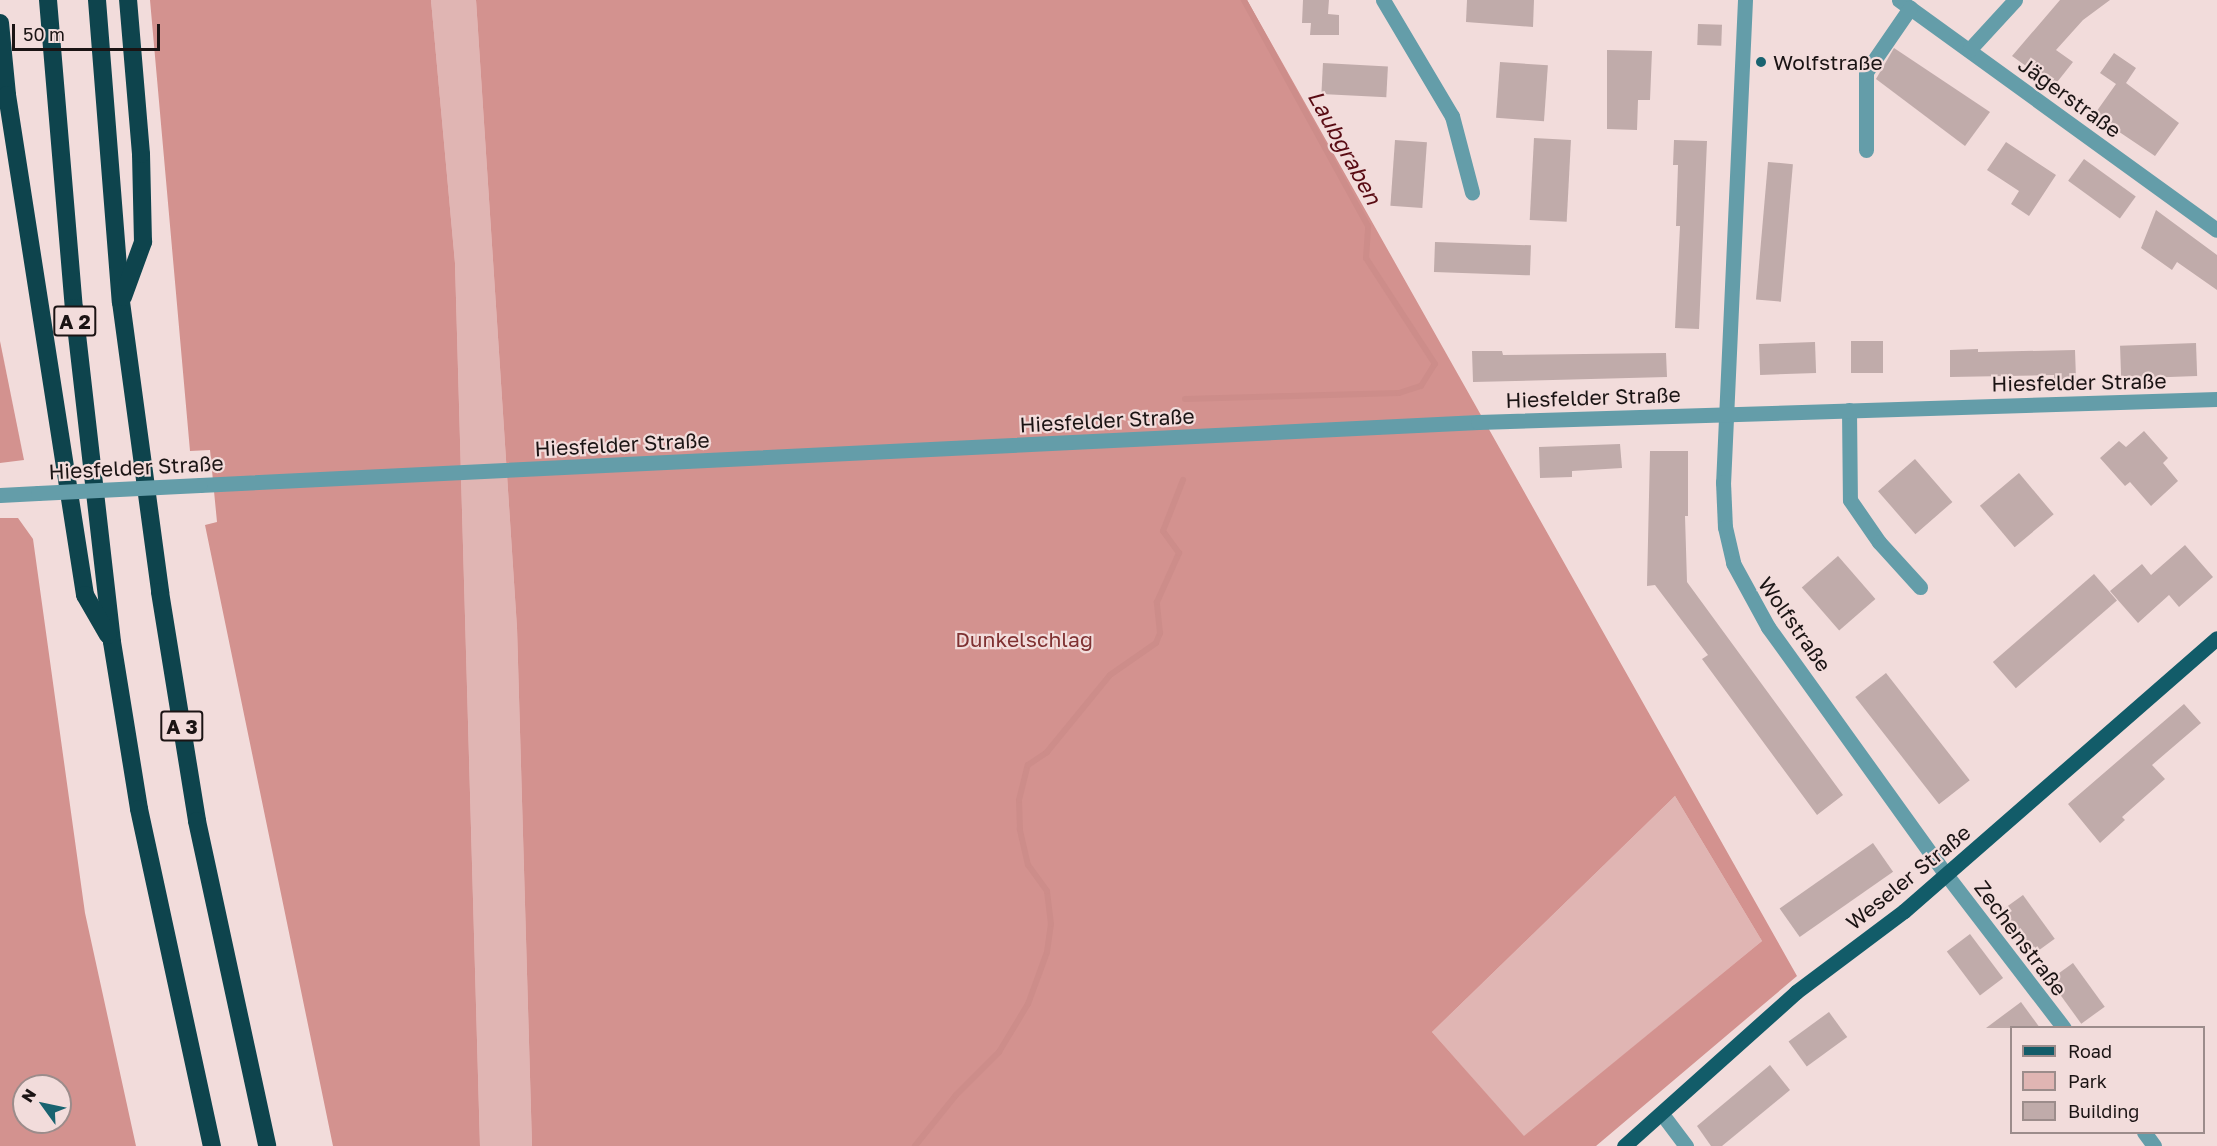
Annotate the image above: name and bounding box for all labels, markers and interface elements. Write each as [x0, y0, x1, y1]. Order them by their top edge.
scale bar [15, 12, 164, 50]
text: 50 m [23, 23, 65, 45]
place label: Wolfstraße [1773, 49, 1883, 75]
street label: Jägerstraße [2014, 51, 2126, 143]
marker: Wolfstraße [1754, 55, 1768, 69]
water label: Laubgraben [1303, 85, 1387, 209]
road number: A 2 [52, 304, 98, 338]
street label: Hiesfelder Straße [1991, 368, 2167, 396]
street label: Hiesfelder Straße [1505, 381, 1681, 413]
street label: Hiesfelder Straße [1019, 403, 1195, 437]
street label: Hiesfelder Straße [534, 427, 710, 461]
street label: Hiesfelder Straße [48, 450, 224, 484]
street label: Wolfstraße [1753, 572, 1837, 676]
park label: Dunkelschlag [955, 626, 1093, 652]
road number: A 3 [160, 709, 204, 743]
street label: Weseler Straße [1841, 819, 1975, 935]
street label: Zechenstraße [1970, 875, 2072, 1001]
legend [2010, 1026, 2205, 1134]
text: Road [2068, 1040, 2112, 1062]
text: Park [2068, 1070, 2107, 1092]
north arrow [12, 1074, 72, 1134]
text: N [17, 1085, 40, 1106]
text: Building [2068, 1100, 2139, 1122]

